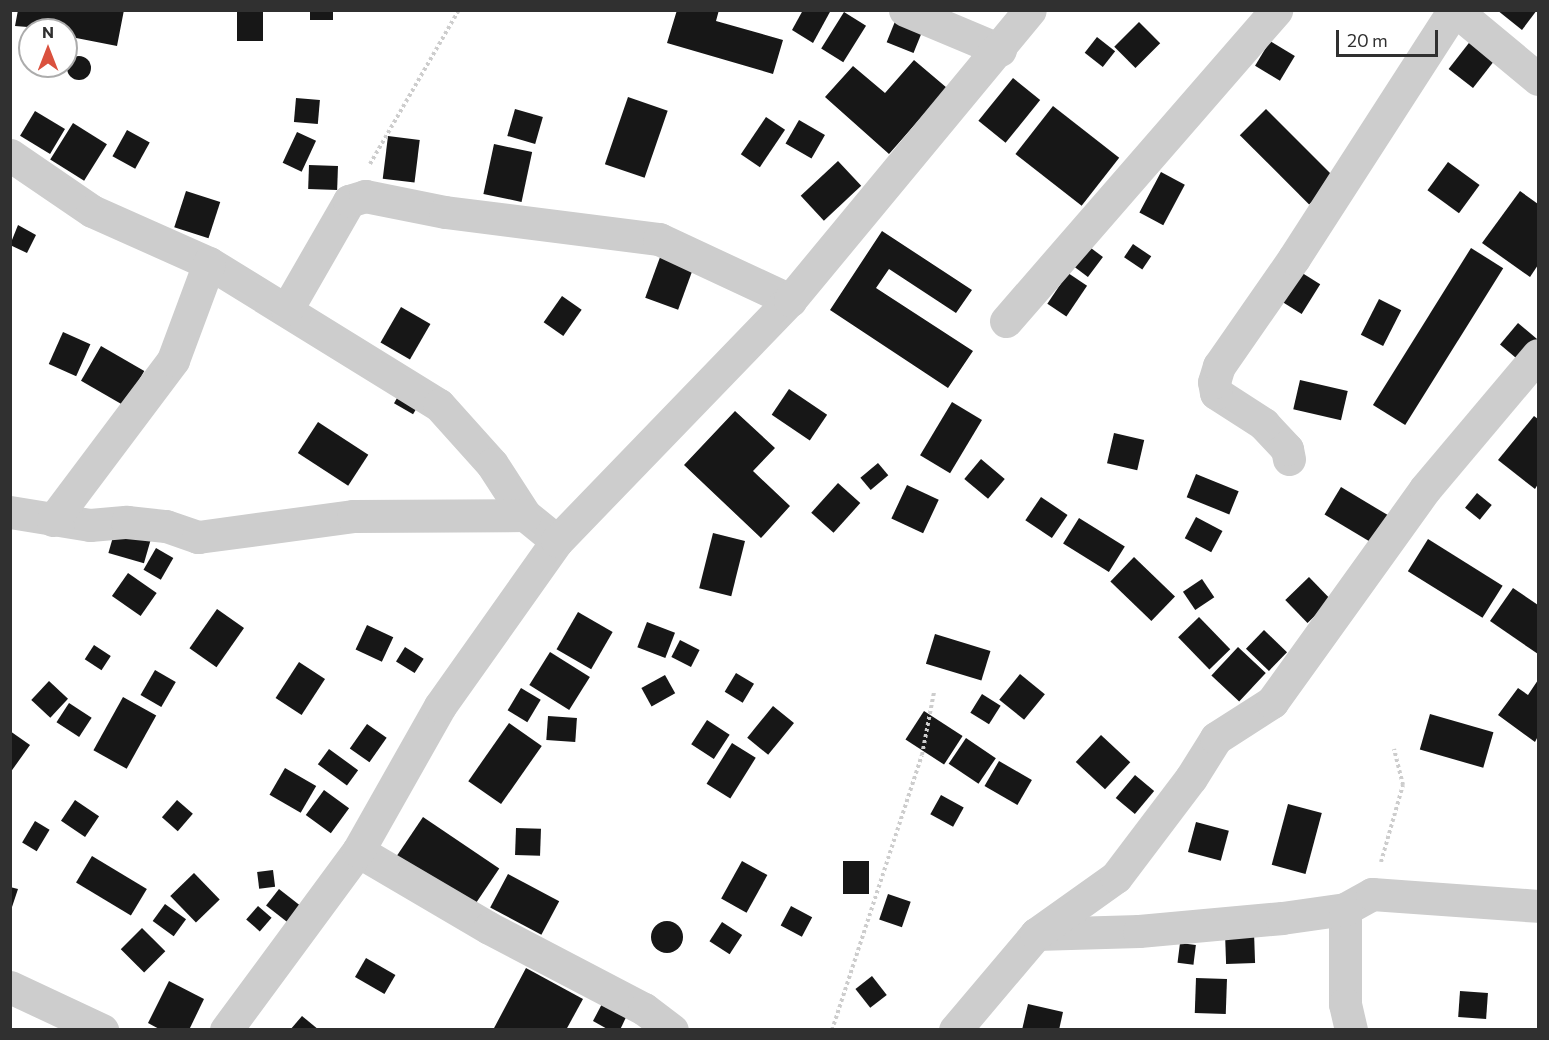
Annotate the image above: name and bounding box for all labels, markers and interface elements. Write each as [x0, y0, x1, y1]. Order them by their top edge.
north arrow [18, 18, 78, 78]
scale bar [1339, 18, 1441, 56]
text: N [42, 22, 54, 41]
text: 20 m [1347, 29, 1388, 51]

